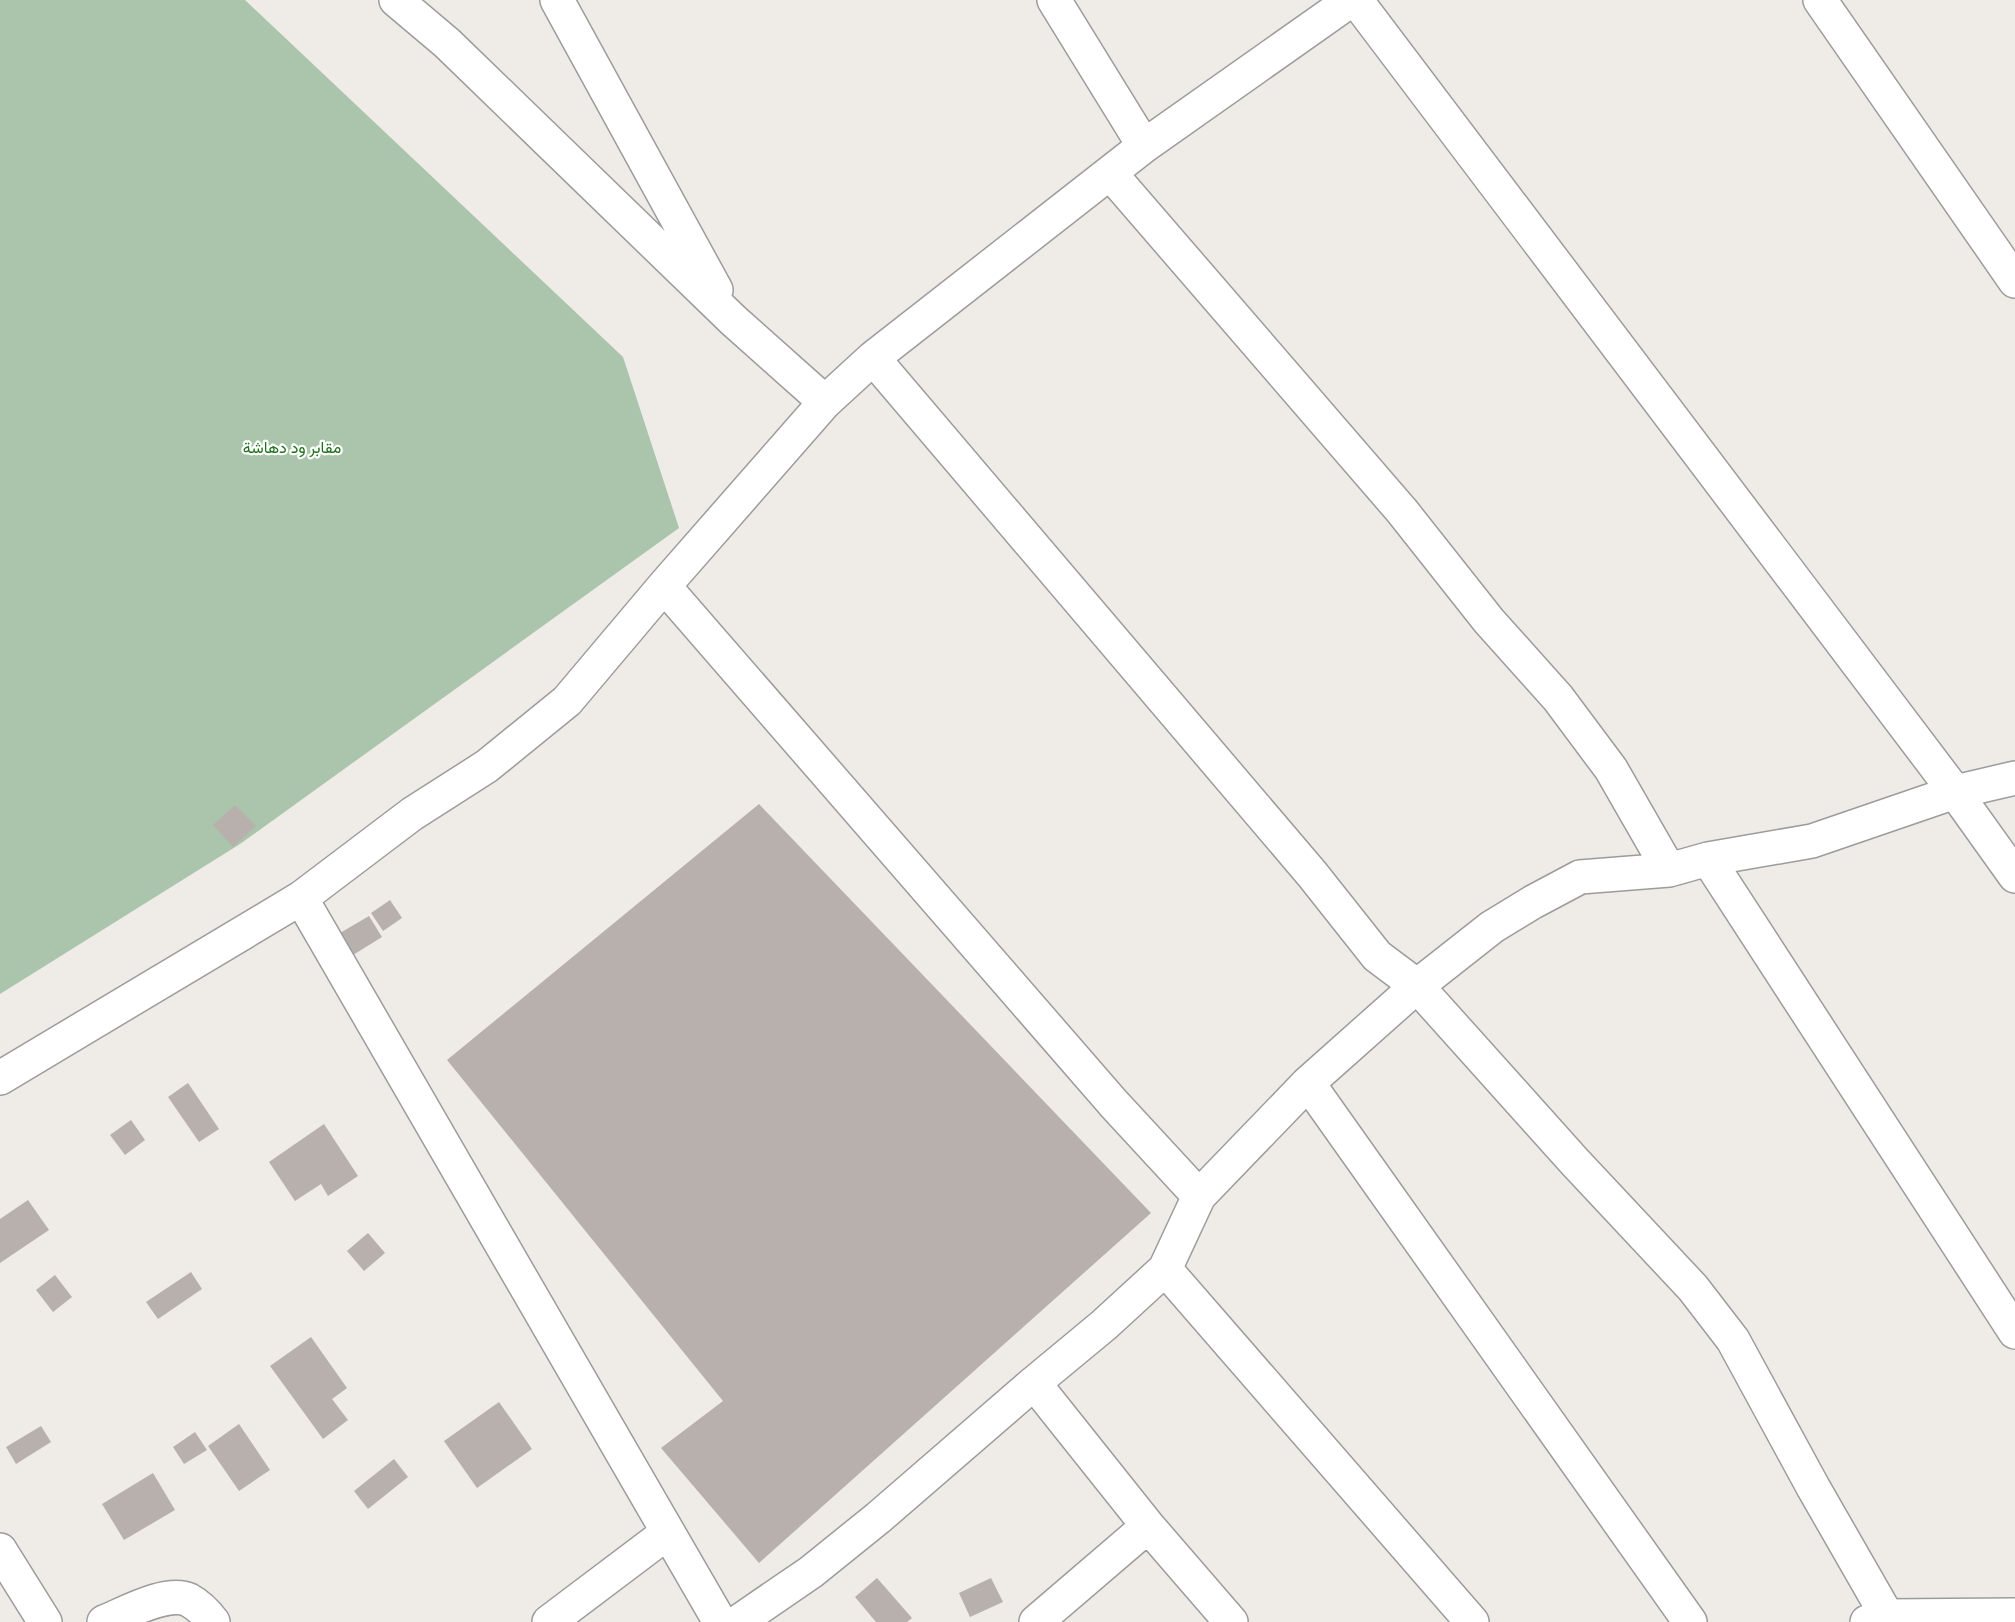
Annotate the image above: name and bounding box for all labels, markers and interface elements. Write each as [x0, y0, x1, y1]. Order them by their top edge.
park label: مقابر ود دهاشة [243, 437, 341, 458]

